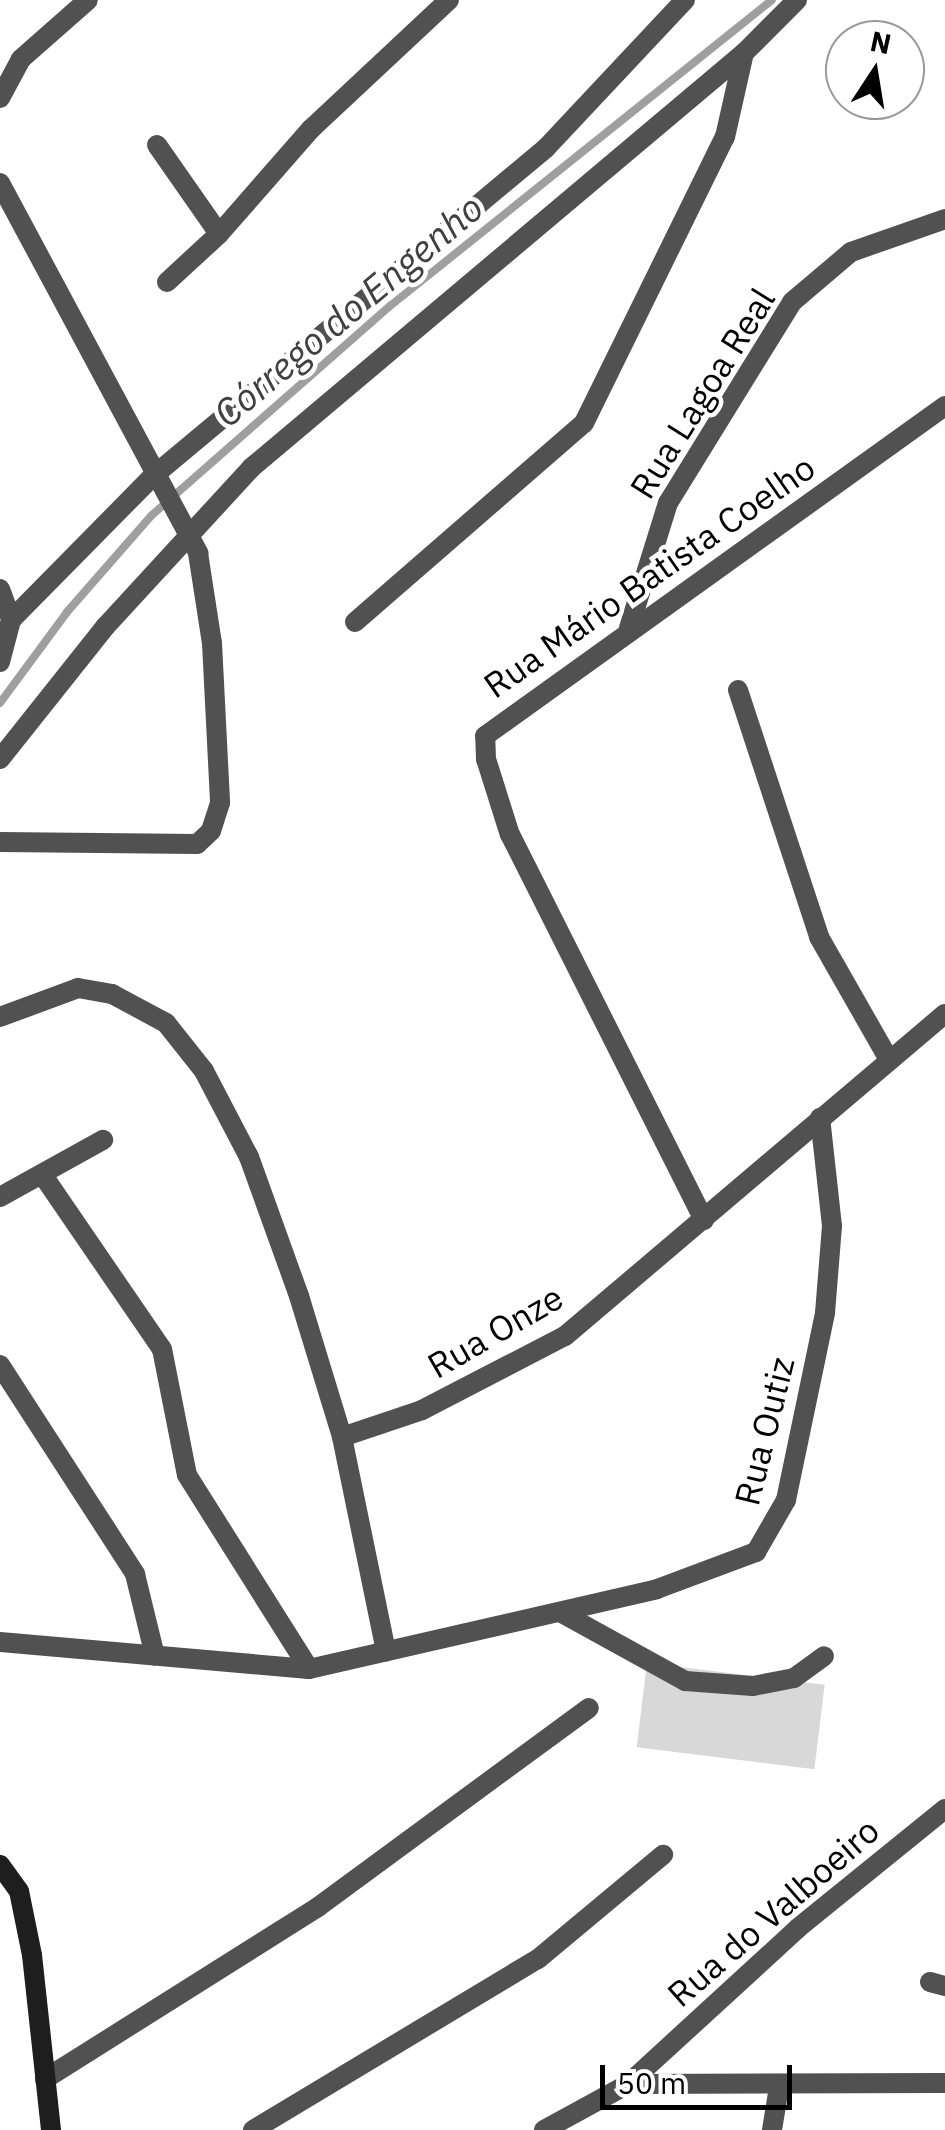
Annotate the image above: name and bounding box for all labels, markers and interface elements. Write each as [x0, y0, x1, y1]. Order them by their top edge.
north arrow [825, 20, 925, 120]
text: N [867, 22, 895, 62]
water label: Córrego do Engenho [204, 184, 492, 436]
street label: Rua Lagoa Real [621, 280, 783, 506]
street label: Rua Mário Batista Coelho [476, 446, 822, 706]
street label: Rua Onze [420, 1276, 570, 1386]
street label: Rua Outiz [725, 1353, 803, 1509]
street label: Rua do Valboeiro [659, 1809, 887, 2015]
scale bar [605, 2045, 798, 2107]
text: 50 m [617, 2063, 686, 2102]

